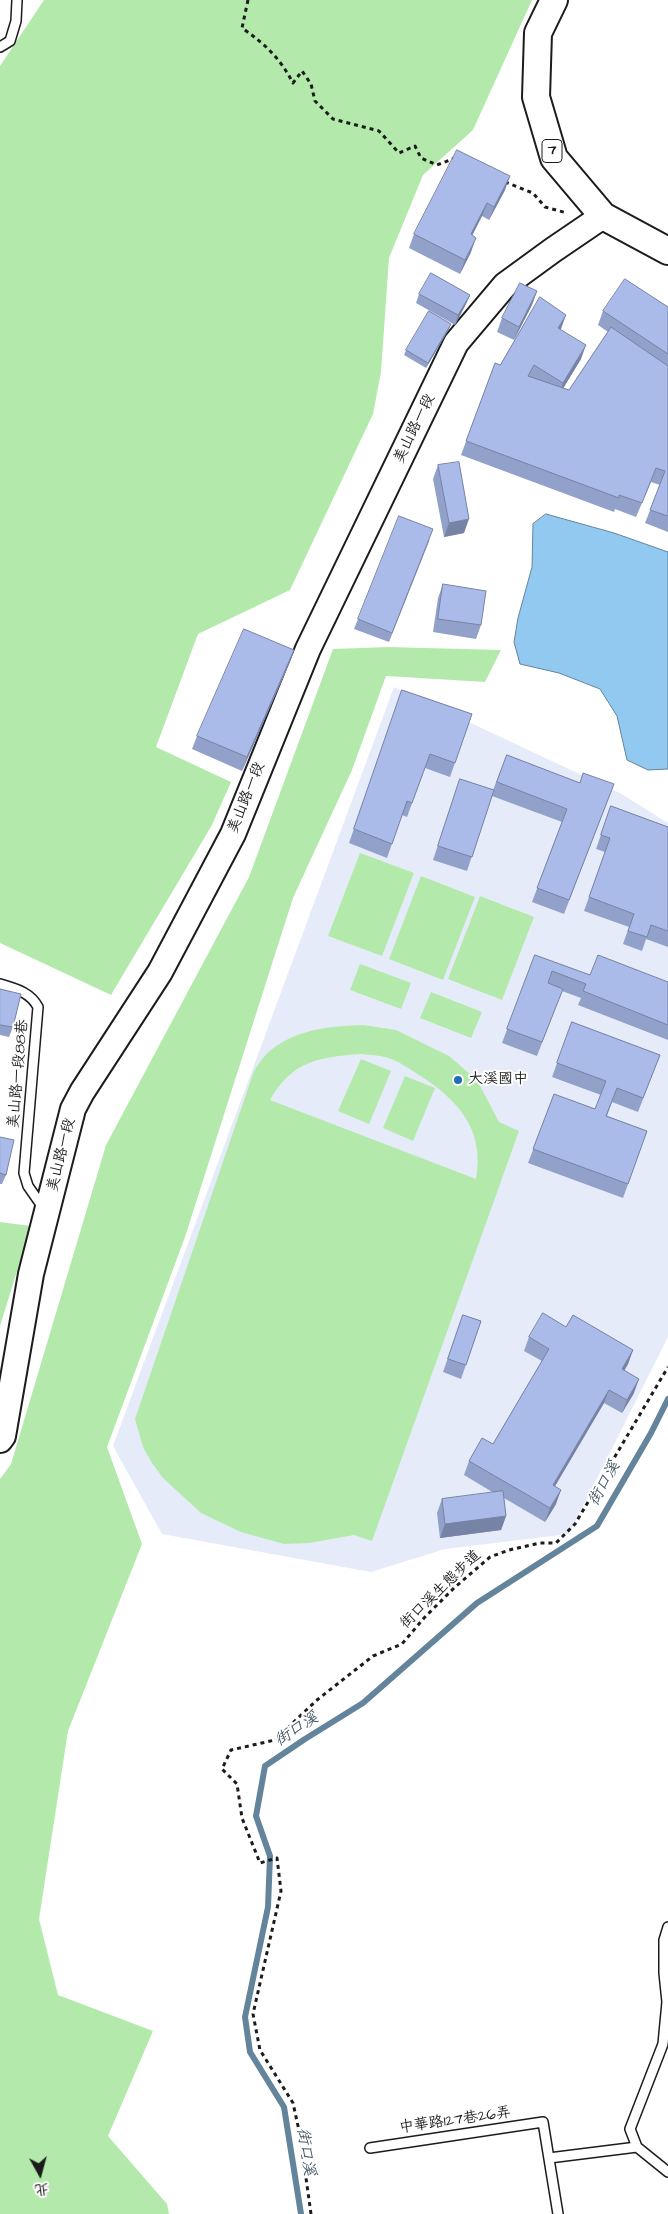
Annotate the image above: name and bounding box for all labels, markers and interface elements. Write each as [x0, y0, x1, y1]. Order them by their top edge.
road number: 7 [542, 140, 562, 162]
street label: 美山路一段 [390, 391, 440, 467]
street label: 美山路一段 [225, 760, 269, 836]
street label: 美山路一段88巷 [5, 1019, 33, 1129]
place label: 大溪國中 [468, 1071, 528, 1089]
marker: 大溪國中 [452, 1074, 464, 1086]
street label: 美山路一段 [44, 1116, 80, 1194]
water label: 街口溪 [585, 1458, 625, 1510]
street label: 街口溪生態步道 [397, 1547, 485, 1633]
water label: 街口溪 [272, 1709, 322, 1751]
street label: 中華路127巷26弄 [398, 2104, 512, 2138]
water label: 街口溪 [292, 2127, 318, 2177]
north arrow [15, 2149, 65, 2199]
text: 北 [34, 2178, 50, 2200]

